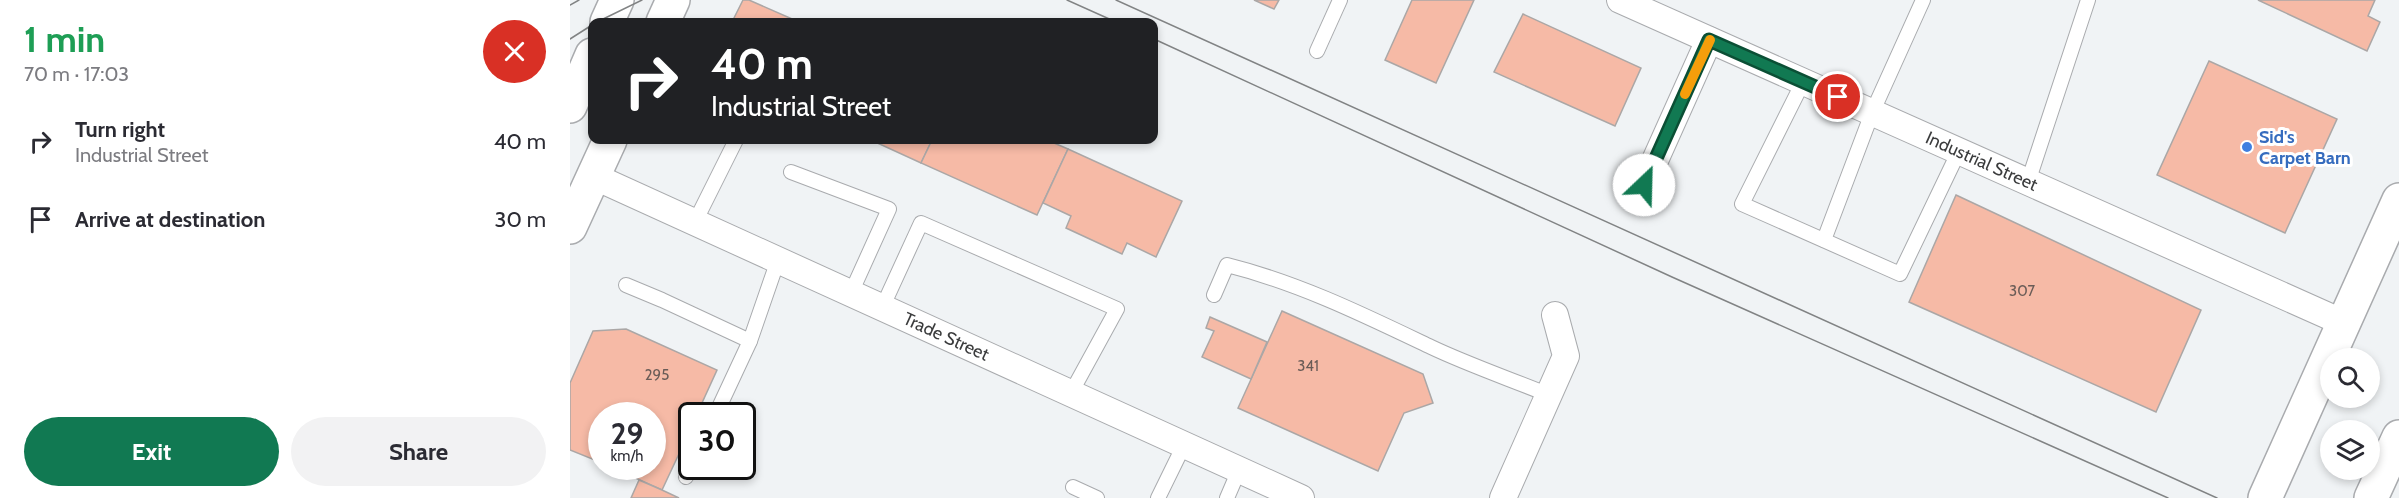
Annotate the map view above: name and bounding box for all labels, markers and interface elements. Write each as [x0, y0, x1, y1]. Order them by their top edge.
text: 1 min [24, 17, 105, 61]
button: close [483, 20, 546, 83]
text: 40 m [711, 38, 813, 90]
icon: right [612, 42, 690, 120]
text: 70 m · 17:03 [24, 62, 129, 86]
pin [1812, 71, 1863, 122]
icon: arrive [1821, 80, 1854, 113]
text: Industrial Street [711, 90, 891, 123]
text: Turn right [75, 116, 165, 143]
icon: right [24, 125, 57, 158]
place label: Sid's Carpet Barn [2259, 126, 2351, 169]
street label: Industrial Street [1922, 127, 2041, 196]
text: 40 m [494, 128, 546, 155]
marker: Sid's Carpet Barn [2240, 140, 2254, 154]
text: Industrial Street [75, 143, 208, 167]
position arrow [1612, 153, 1676, 217]
icon: arrive [24, 203, 57, 236]
text: Arrive at destination [75, 206, 265, 233]
text: 30 m [494, 206, 546, 233]
house number: 307 [2009, 282, 2035, 300]
street label: Trade Street [900, 308, 993, 366]
map controls [2320, 348, 2380, 480]
button: search [2320, 348, 2380, 408]
house number: 341 [1297, 357, 1319, 375]
house number: 295 [645, 366, 669, 384]
speed limit sign: 30 [678, 402, 756, 480]
text: 29 [611, 415, 643, 452]
button: Exit [24, 417, 279, 486]
button: Share [291, 417, 546, 486]
button: layers [2320, 420, 2380, 480]
text: km/h [611, 447, 643, 465]

